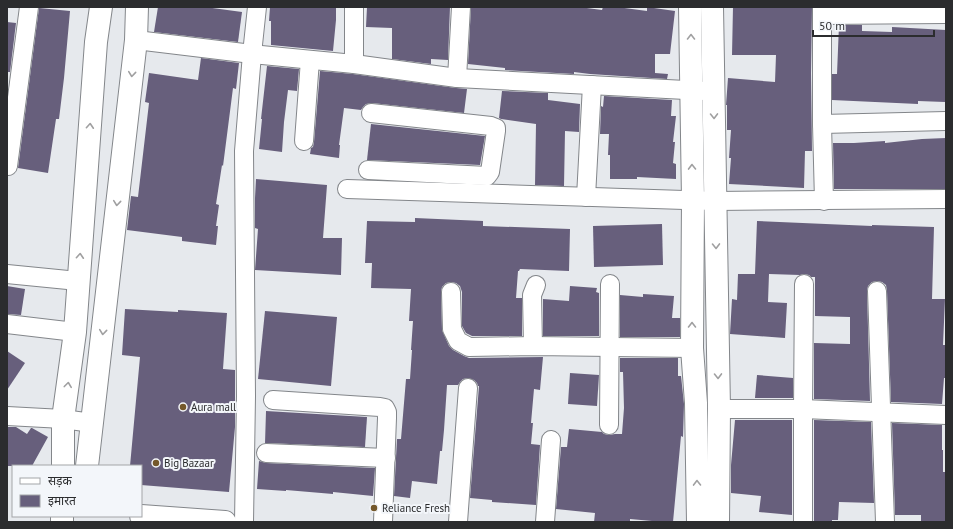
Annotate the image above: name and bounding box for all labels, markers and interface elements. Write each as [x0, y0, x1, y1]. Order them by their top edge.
scale bar [813, 12, 934, 38]
text: 50 m [819, 18, 845, 33]
one-way arrow [687, 34, 695, 40]
one-way arrow [128, 71, 137, 77]
one-way arrow [710, 113, 718, 119]
one-way arrow [85, 123, 94, 129]
one-way arrow [688, 164, 696, 170]
one-way arrow [113, 200, 122, 206]
one-way arrow [712, 243, 720, 249]
one-way arrow [76, 253, 85, 259]
one-way arrow [688, 322, 696, 328]
one-way arrow [99, 329, 108, 335]
one-way arrow [714, 373, 722, 379]
one-way arrow [63, 382, 72, 388]
place label: Aura mall [191, 400, 237, 414]
marker: Aura mall [178, 402, 188, 412]
place label: Big Bazaar [164, 456, 214, 470]
marker: Big Bazaar [151, 458, 161, 468]
legend [12, 465, 142, 517]
text: सड़क [48, 473, 73, 488]
one-way arrow [693, 480, 702, 486]
text: इमारत [48, 493, 77, 508]
place label: Reliance Fresh [382, 501, 450, 515]
marker: Reliance Fresh [369, 503, 379, 513]

